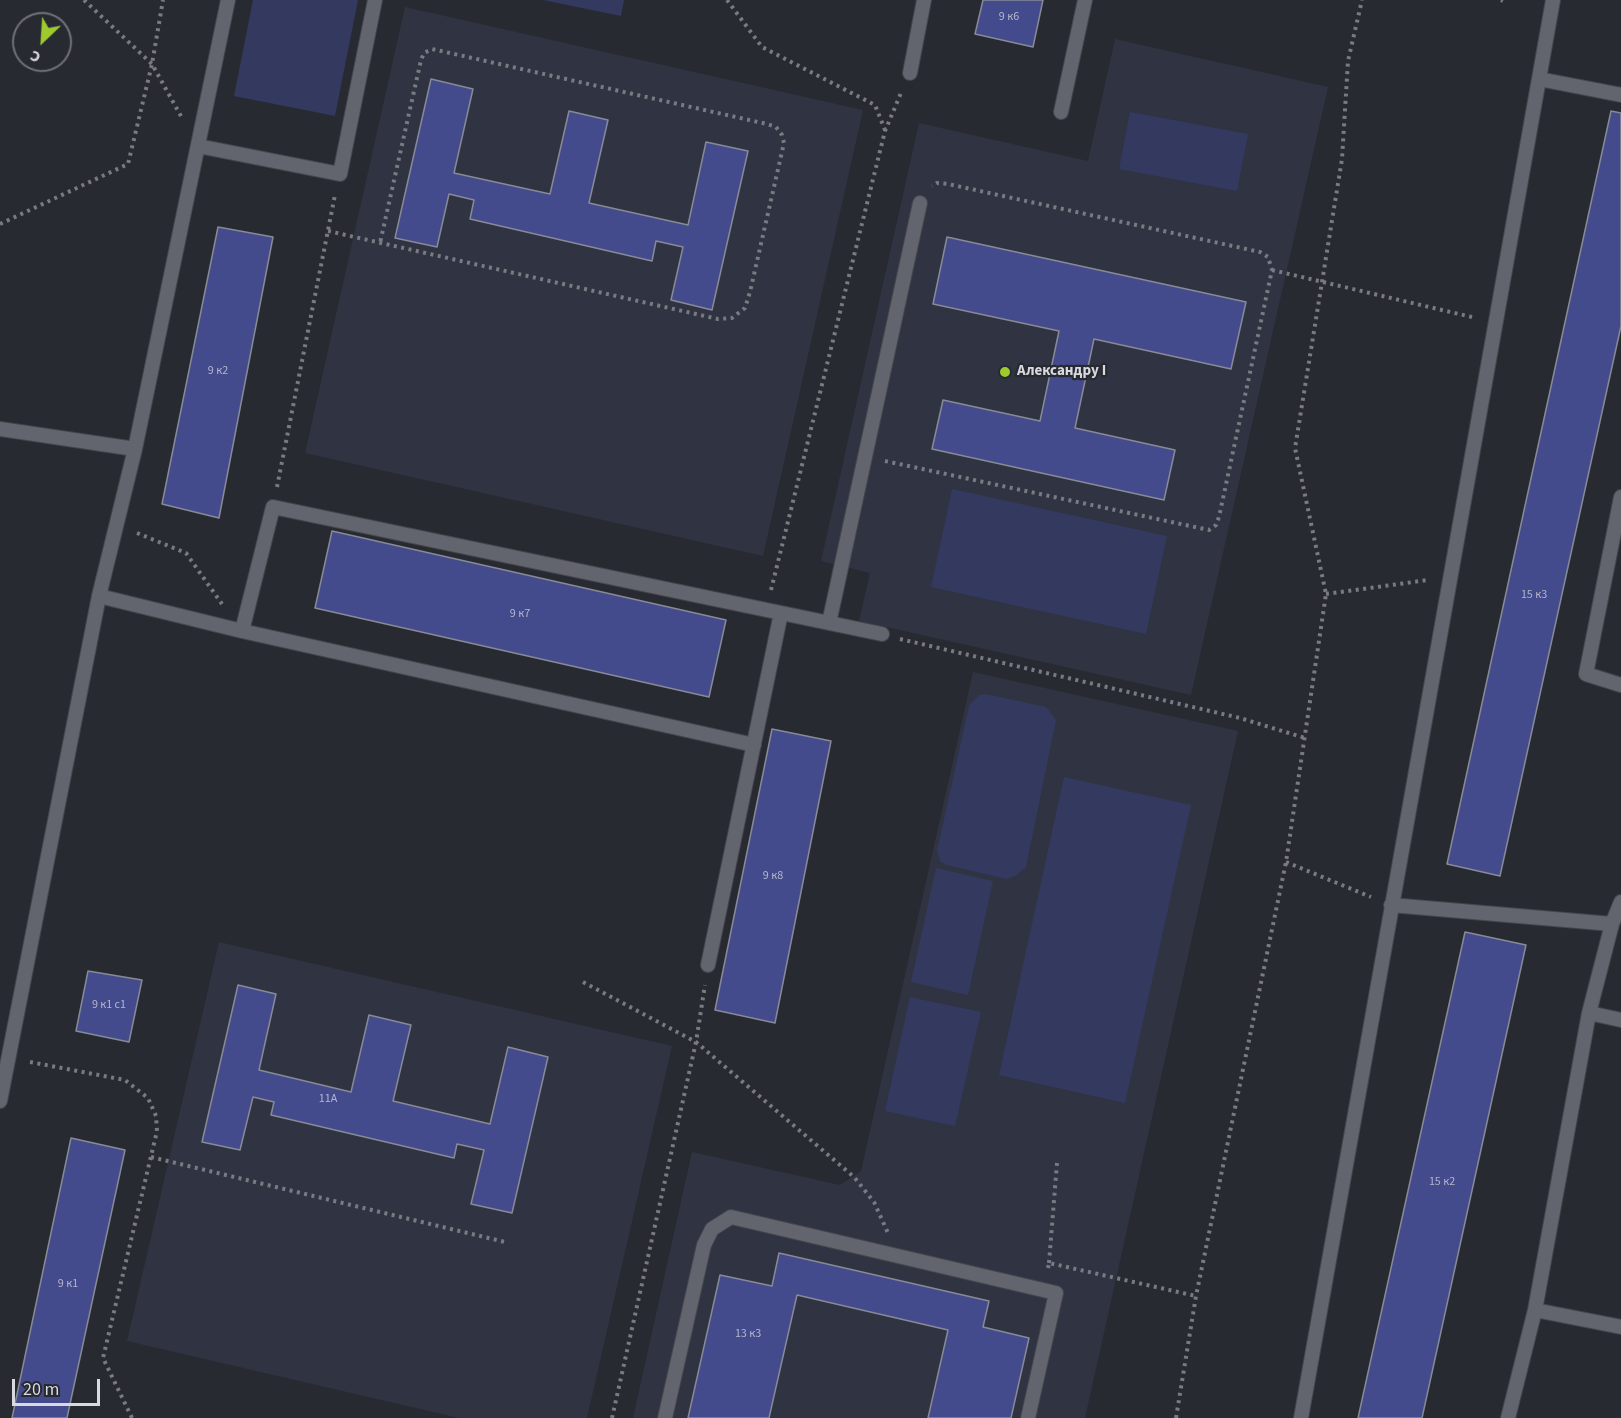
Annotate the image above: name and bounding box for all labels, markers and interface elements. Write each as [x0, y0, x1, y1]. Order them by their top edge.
house number: 9 к6 [999, 10, 1019, 24]
north arrow [12, 12, 72, 72]
text: С [26, 45, 44, 68]
place label: Александру I [1017, 363, 1106, 381]
house number: 9 к2 [208, 364, 228, 378]
marker: Александру I [998, 365, 1012, 379]
house number: 15 к3 [1521, 588, 1547, 602]
house number: 9 к7 [510, 607, 530, 621]
house number: 9 к8 [763, 869, 783, 883]
house number: 9 к1 с1 [92, 998, 126, 1012]
house number: 11А [319, 1092, 337, 1106]
house number: 15 к2 [1429, 1175, 1455, 1189]
house number: 9 к1 [58, 1277, 78, 1291]
house number: 13 к3 [735, 1327, 761, 1341]
scale bar [15, 1367, 104, 1405]
text: 20 m [23, 1377, 59, 1402]

